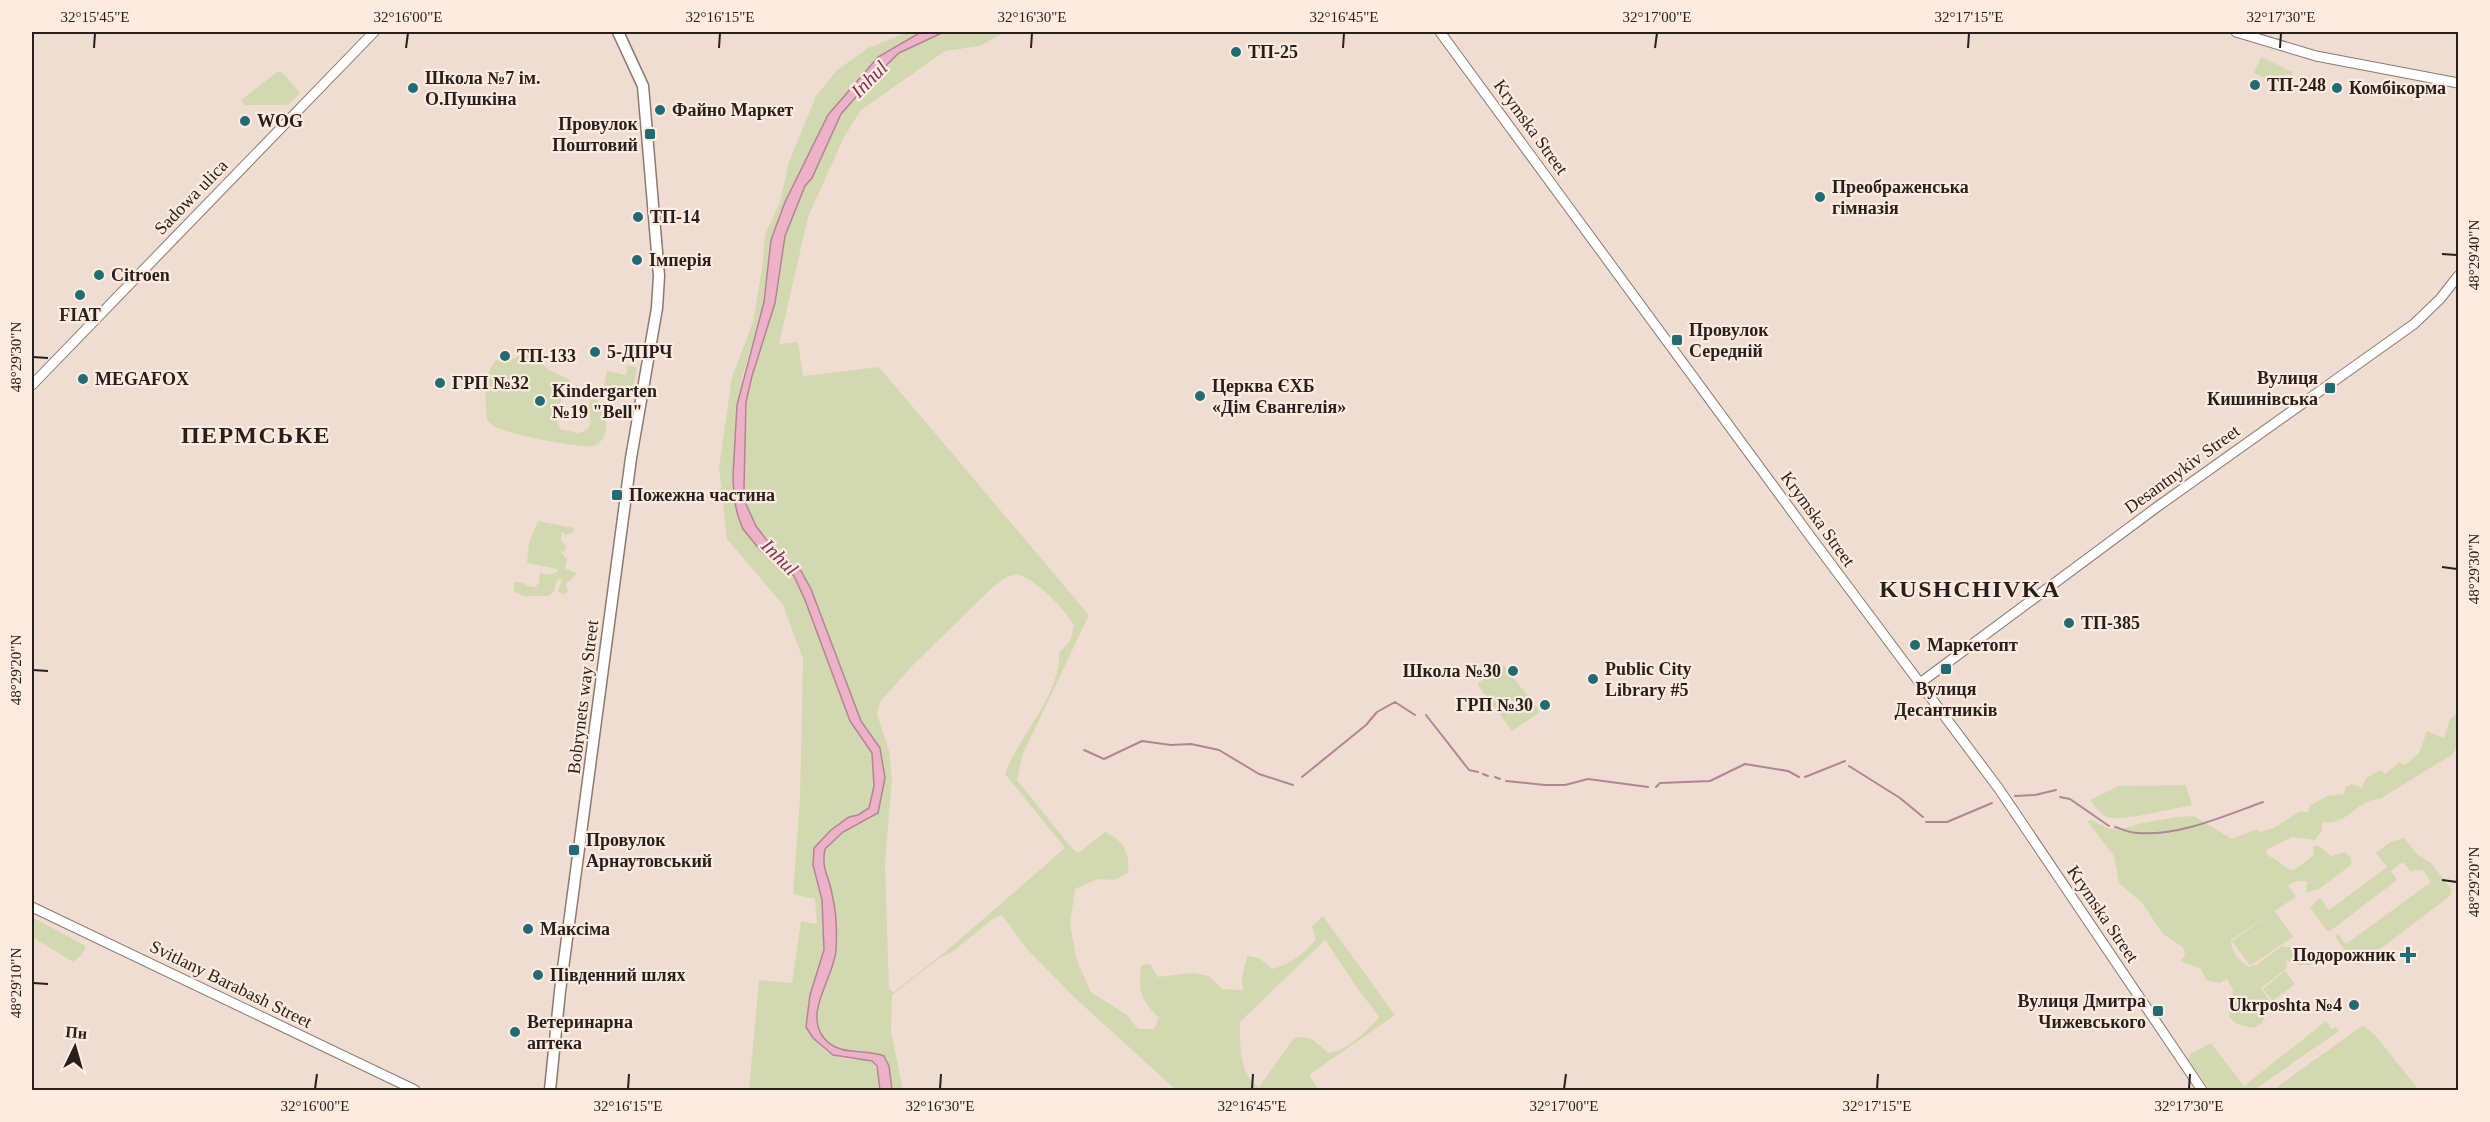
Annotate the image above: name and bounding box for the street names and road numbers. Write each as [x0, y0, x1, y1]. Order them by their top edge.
street label: Krymska Street [1490, 76, 1572, 178]
street label: Sadowa ulica [150, 155, 232, 239]
street label: Desantnykiv Street [2121, 421, 2243, 517]
street label: Krymska Street [1777, 468, 1859, 570]
street label: Bobrynets way Street [564, 619, 602, 775]
street label: Krymska Street [2063, 862, 2143, 966]
street label: Svitlany Barabash Street [147, 936, 315, 1032]

